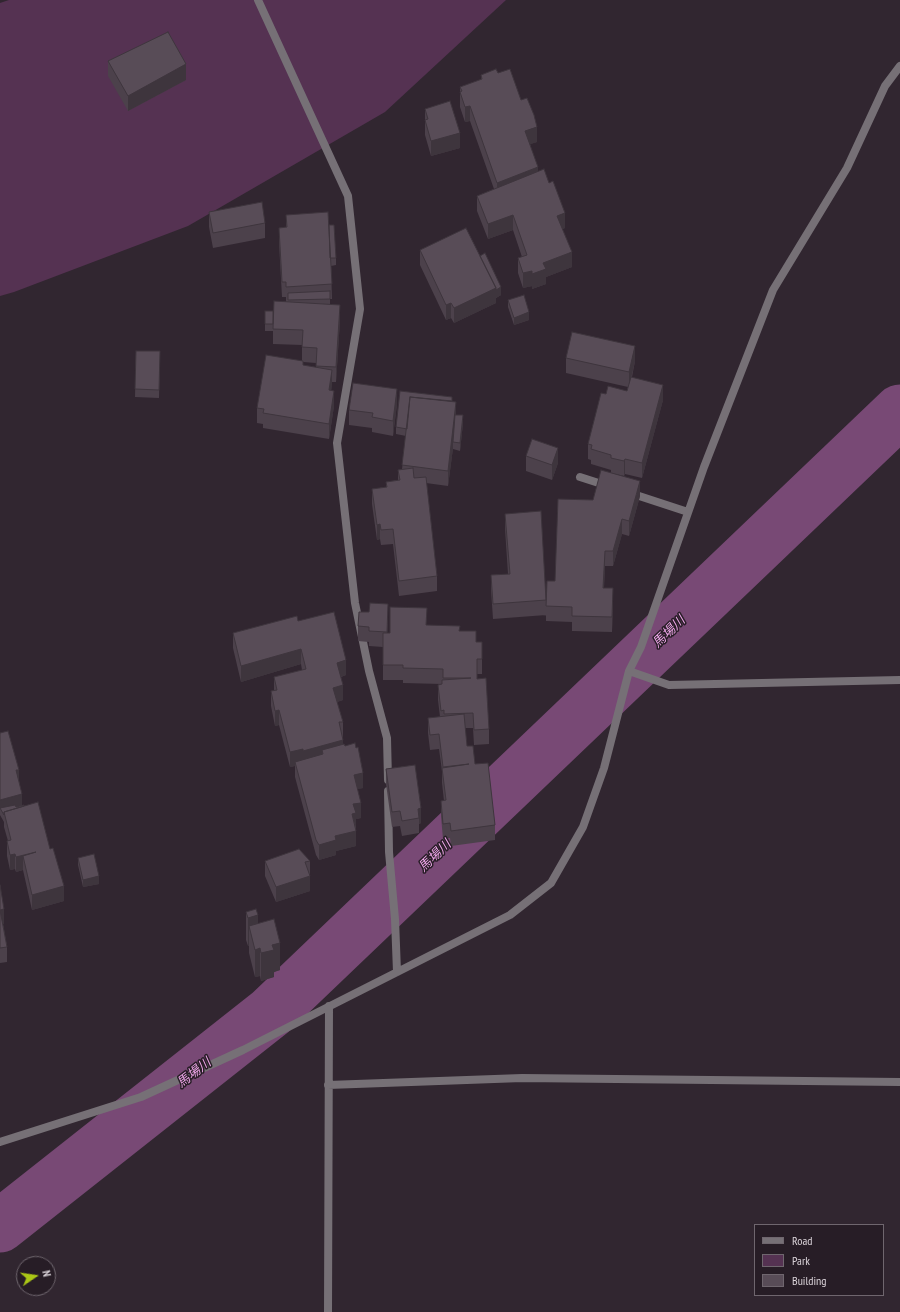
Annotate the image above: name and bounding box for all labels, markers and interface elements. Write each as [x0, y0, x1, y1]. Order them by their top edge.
water label: 馬場川 [650, 613, 688, 651]
water label: 馬場川 [416, 837, 454, 875]
water label: 馬場川 [174, 1055, 214, 1091]
legend [754, 1224, 884, 1296]
text: Road [792, 1233, 812, 1248]
text: Park [792, 1253, 810, 1268]
north arrow [16, 1256, 56, 1296]
text: N [39, 1269, 54, 1278]
text: Building [792, 1273, 827, 1288]

